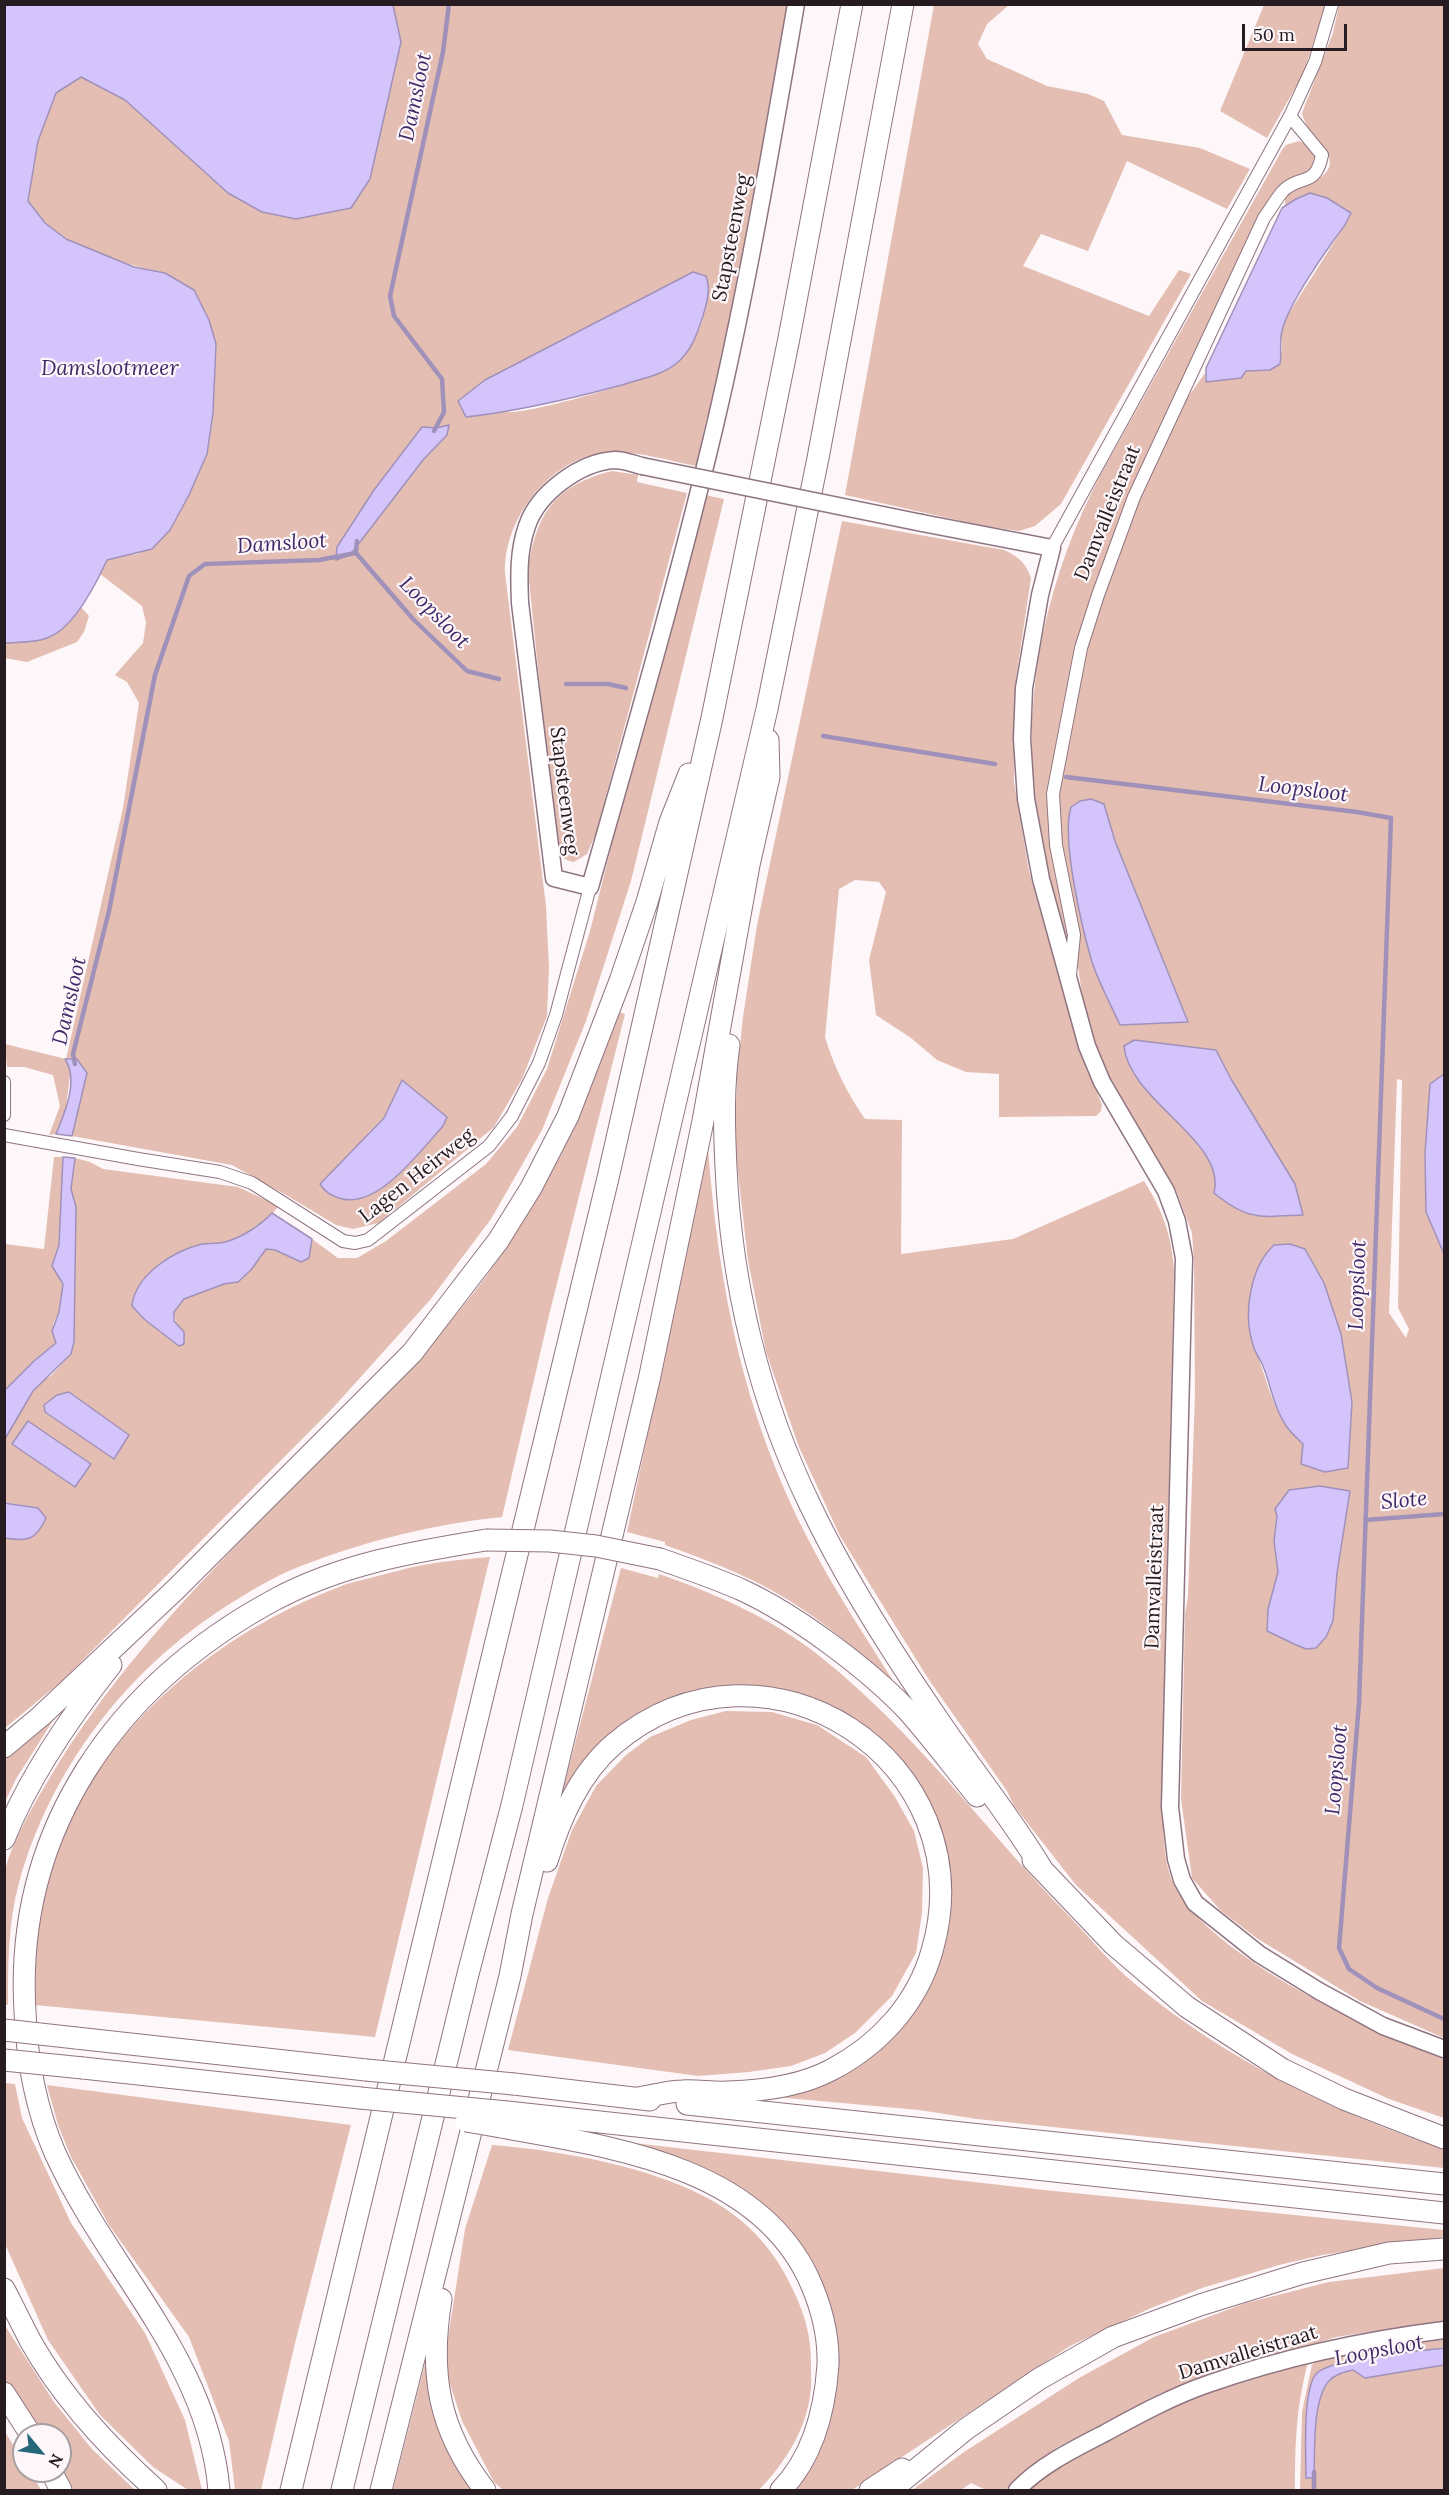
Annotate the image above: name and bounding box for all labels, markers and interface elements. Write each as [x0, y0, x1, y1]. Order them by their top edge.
scale bar [1245, 12, 1350, 50]
text: 50 m [1253, 23, 1295, 46]
water label: Damsloot [394, 50, 438, 144]
street label: Stapsteenweg [708, 172, 756, 304]
water label: Damslootmeer [41, 356, 179, 382]
street label: Damvalleistraat [1070, 442, 1146, 584]
water label: Damsloot [236, 528, 328, 560]
water label: Loopsloot [394, 572, 474, 654]
street label: Stapsteenweg [544, 725, 584, 857]
water label: Loopsloot [1257, 772, 1349, 808]
water label: Damsloot [48, 954, 92, 1048]
street label: Lagen Heirweg [355, 1124, 479, 1228]
water label: Loopsloot [1344, 1239, 1372, 1331]
water label: Slote [1380, 1486, 1428, 1516]
street label: Damvalleistraat [1140, 1505, 1170, 1649]
water label: Loopsloot [1321, 1724, 1353, 1816]
street label: Damvalleistraat [1176, 2320, 1320, 2386]
water label: Loopsloot [1332, 2330, 1426, 2372]
north arrow [12, 2423, 72, 2483]
text: N [44, 2450, 68, 2471]

